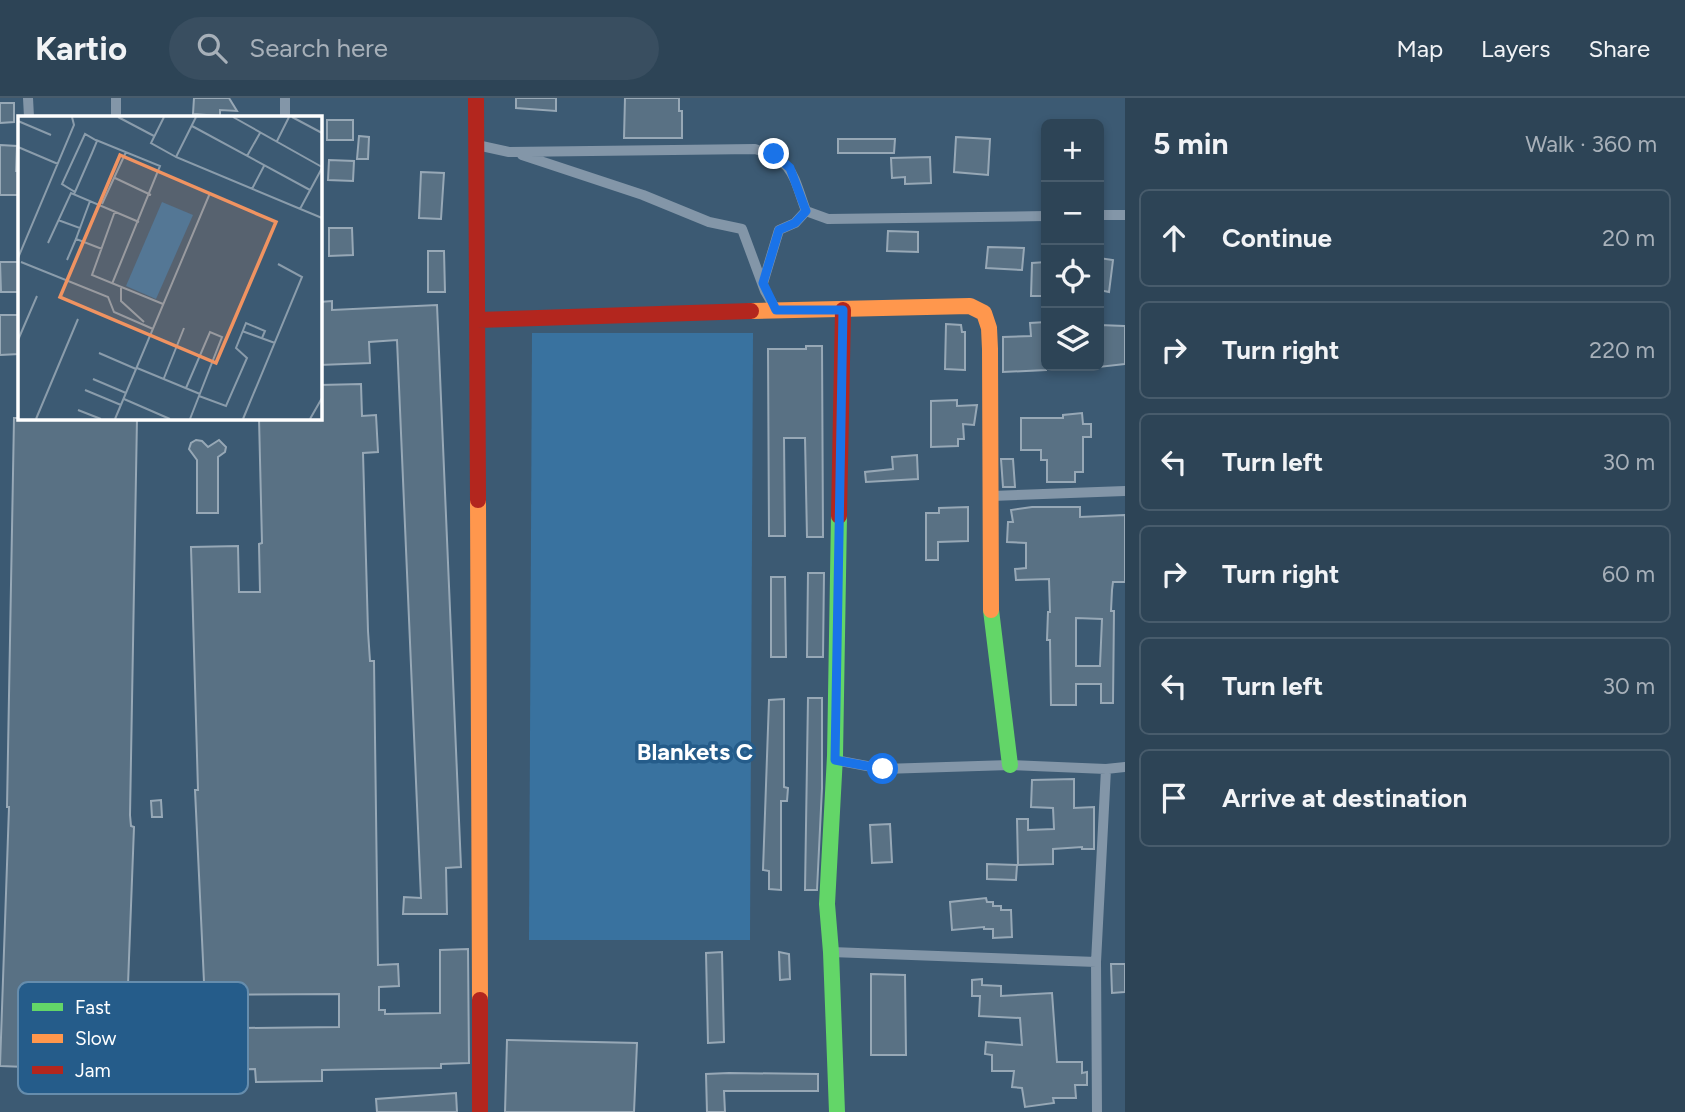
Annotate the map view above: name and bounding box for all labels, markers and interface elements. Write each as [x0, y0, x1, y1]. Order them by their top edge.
search box [169, 17, 659, 80]
text: Kartio [35, 29, 127, 68]
icon: search [193, 29, 231, 67]
text: Search here [249, 32, 388, 64]
text: Map [1396, 34, 1443, 63]
text: Layers [1481, 34, 1550, 63]
text: Share [1588, 34, 1650, 63]
inset map [18, 116, 322, 420]
map controls [1041, 119, 1104, 371]
button: + [1041, 119, 1104, 182]
text: 5 min [1153, 125, 1229, 162]
text: Walk · 360 m [1525, 130, 1657, 158]
route end [758, 138, 789, 169]
button: − [1041, 182, 1104, 245]
icon: ahead [1155, 219, 1193, 257]
text: Continue [1222, 222, 1332, 254]
text: 20 m [1602, 224, 1655, 252]
button: locate [1041, 245, 1104, 308]
button: layers [1041, 308, 1104, 371]
icon: right [1155, 331, 1193, 369]
text: Turn right [1222, 334, 1339, 366]
text: 220 m [1589, 336, 1655, 364]
icon: left [1155, 443, 1193, 481]
text: Turn left [1222, 446, 1323, 478]
text: 30 m [1602, 448, 1655, 476]
icon: right [1155, 555, 1193, 593]
text: Turn right [1222, 558, 1339, 590]
text: 60 m [1602, 560, 1655, 588]
icon: left [1155, 667, 1193, 705]
text: Turn left [1222, 670, 1323, 702]
text: 30 m [1602, 672, 1655, 700]
district label: Blankets C [637, 737, 753, 766]
route start [867, 753, 898, 784]
icon: arrive [1155, 779, 1193, 817]
text: Arrive at destination [1222, 782, 1467, 814]
legend [18, 982, 248, 1094]
text: Fast [75, 996, 111, 1019]
text: Slow [75, 1027, 117, 1050]
text: Jam [75, 1059, 111, 1082]

